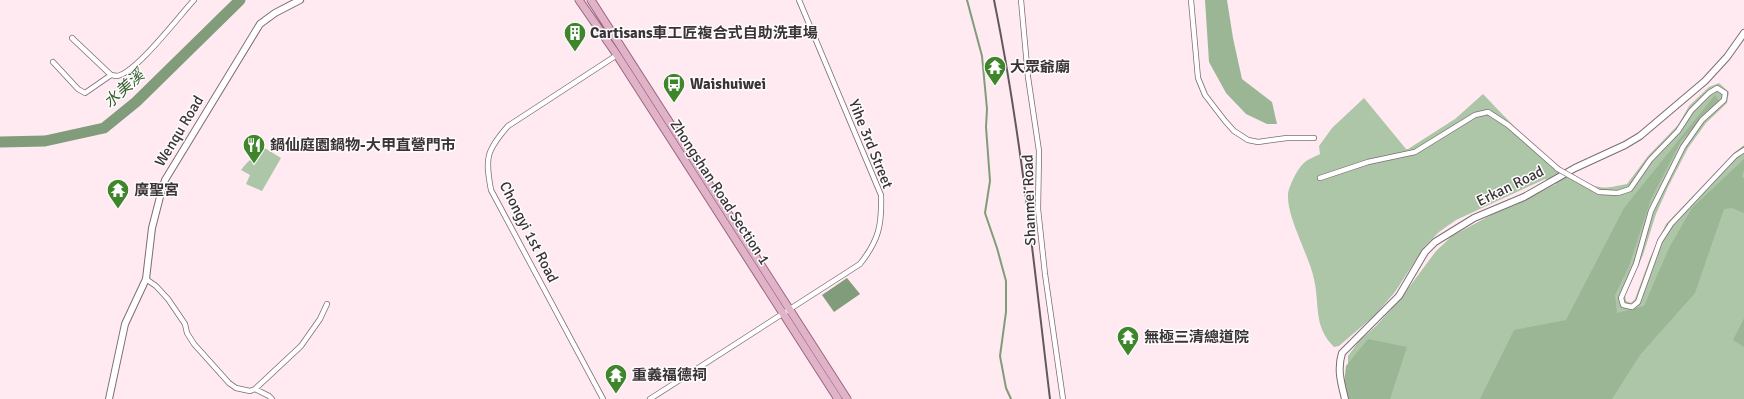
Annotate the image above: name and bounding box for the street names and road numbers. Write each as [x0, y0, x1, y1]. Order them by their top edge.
street label: Wenqu Road [151, 92, 207, 170]
street label: Yihe 3rd Street [845, 97, 897, 191]
street label: Zhongshan Road Section 1 [666, 116, 774, 268]
street label: Shanmei Road [1018, 154, 1040, 246]
street label: Erkan Road [1473, 162, 1547, 210]
street label: Chongyi 1st Road [496, 178, 562, 286]

